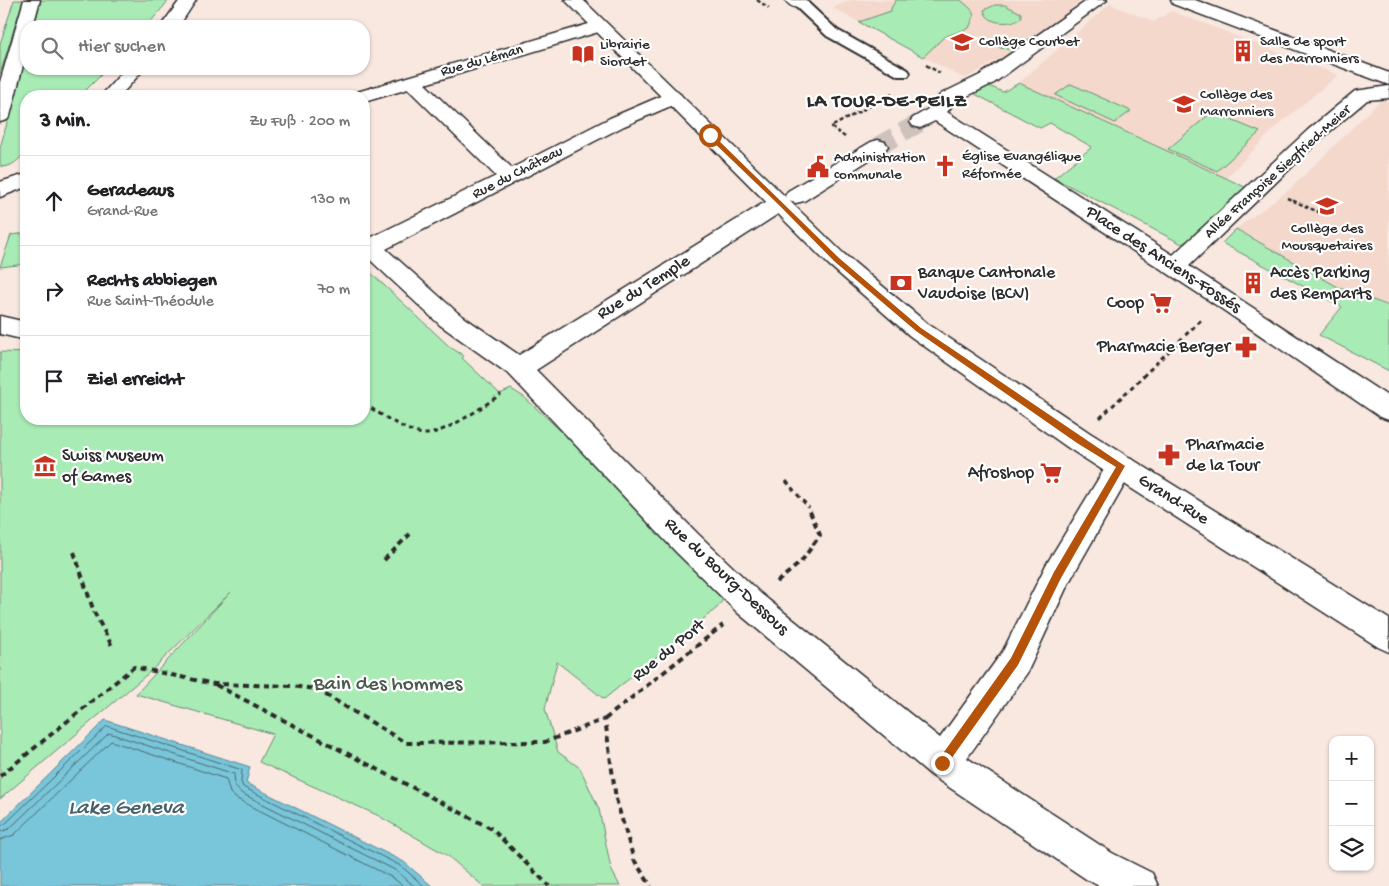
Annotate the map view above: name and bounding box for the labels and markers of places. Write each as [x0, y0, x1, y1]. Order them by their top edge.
school or university icon: Collège Courbet [949, 29, 975, 55]
place label: Collège Courbet [979, 33, 1081, 51]
place label: Salle de sport des Marronniers [1260, 33, 1359, 68]
place label: Librairie Siordet [600, 36, 650, 71]
building icon: Salle de sport des Marronniers [1230, 38, 1256, 64]
library icon: Librairie Siordet [570, 41, 596, 67]
place label: Collège des Marronniers [1200, 86, 1274, 121]
school or university icon: Collège des Marronniers [1171, 91, 1197, 117]
place label: Église Evangélique Réformée [962, 148, 1082, 183]
place label: Administration communale [834, 149, 926, 184]
church icon: Église Evangélique Réformée [932, 153, 958, 179]
public building icon: Administration communale [805, 154, 831, 180]
school or university icon: Collège des Mousquetaires [1314, 193, 1340, 219]
place label: Collège des Mousquetaires [1282, 220, 1373, 255]
place label: Banque Cantonale Vaudoise (BCV) [917, 263, 1056, 305]
place label: Accès Parking des Remparts [1270, 263, 1373, 305]
bank icon: Banque Cantonale Vaudoise (BCV) [888, 270, 914, 296]
building icon: Accès Parking des Remparts [1240, 270, 1266, 296]
supermarket icon: Coop [1148, 290, 1174, 316]
place label: Coop [1107, 293, 1144, 314]
pharmacy icon: Pharmacie Berger [1233, 334, 1259, 360]
place label: Pharmacie Berger [1096, 337, 1232, 358]
place label: Pharmacie de la Tour [1185, 435, 1265, 477]
pharmacy icon: Pharmacie de la Tour [1156, 442, 1182, 468]
place label: Swiss Museum of Games [62, 446, 164, 488]
museum icon: Swiss Museum of Games [32, 453, 58, 479]
supermarket icon: Afroshop [1038, 460, 1064, 486]
place label: Afroshop [968, 463, 1034, 484]

